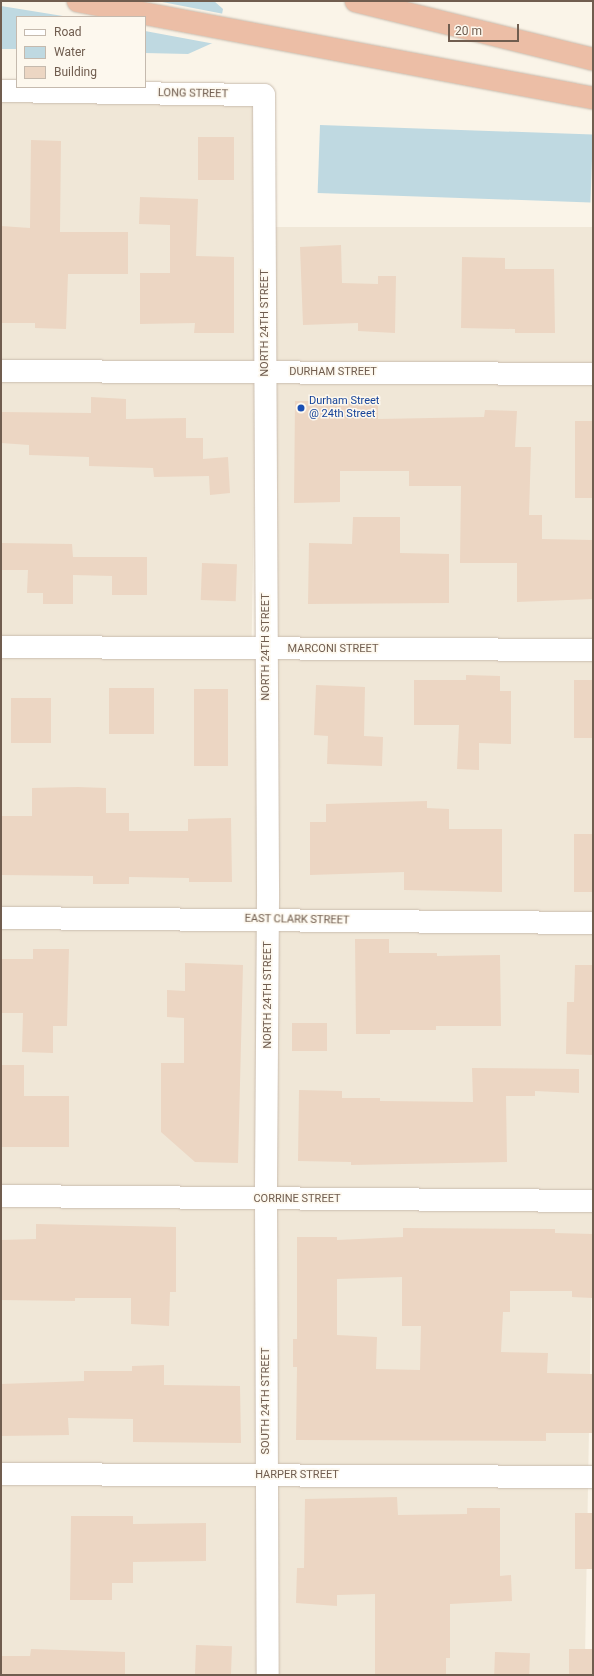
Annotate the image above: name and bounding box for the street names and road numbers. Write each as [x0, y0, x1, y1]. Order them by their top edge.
street label: LONG STREET [158, 87, 228, 101]
street label: NORTH 24TH STREET [258, 269, 272, 377]
street label: DURHAM STREET [289, 365, 377, 379]
street label: NORTH 24TH STREET [259, 593, 273, 701]
street label: MARCONI STREET [288, 642, 378, 656]
street label: EAST CLARK STREET [244, 912, 350, 928]
street label: NORTH 24TH STREET [261, 941, 275, 1049]
street label: CORRINE STREET [253, 1192, 341, 1206]
street label: SOUTH 24TH STREET [259, 1348, 273, 1454]
street label: HARPER STREET [255, 1468, 339, 1482]

